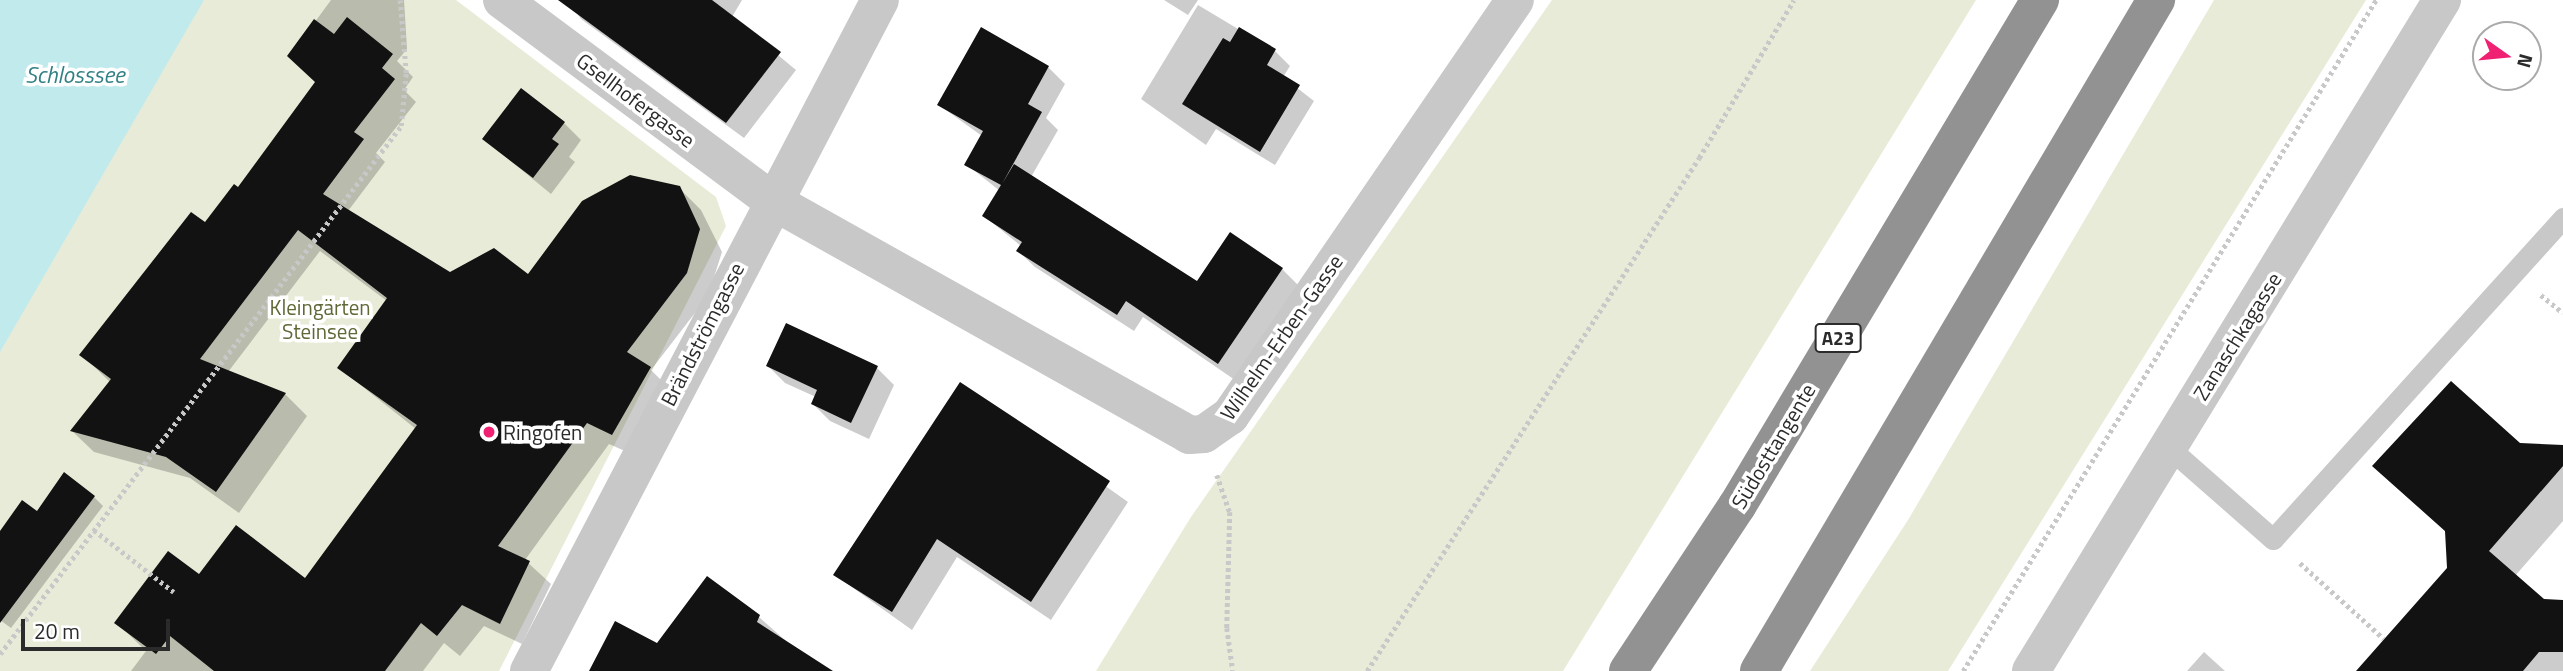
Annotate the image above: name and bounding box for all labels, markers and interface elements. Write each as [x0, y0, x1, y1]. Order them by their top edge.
north arrow [2472, 21, 2542, 91]
street label: Gsellhofergasse [572, 47, 700, 153]
text: N [2510, 51, 2542, 71]
water label: Schlosssee [25, 61, 125, 89]
street label: Wilhelm-Erben-Gasse [1214, 249, 1348, 425]
street label: Brändströmgasse [655, 258, 749, 410]
street label: Zanaschkagasse [2188, 268, 2286, 404]
park label: Kleingärten Steinsee [269, 294, 371, 344]
road number: A23 [1814, 322, 1862, 354]
street label: Südosttangente [1726, 379, 1820, 513]
place label: Ringofen [503, 419, 582, 445]
marker: Ringofen [481, 424, 497, 440]
scale bar [24, 604, 173, 648]
text: 20 m [34, 615, 80, 647]

